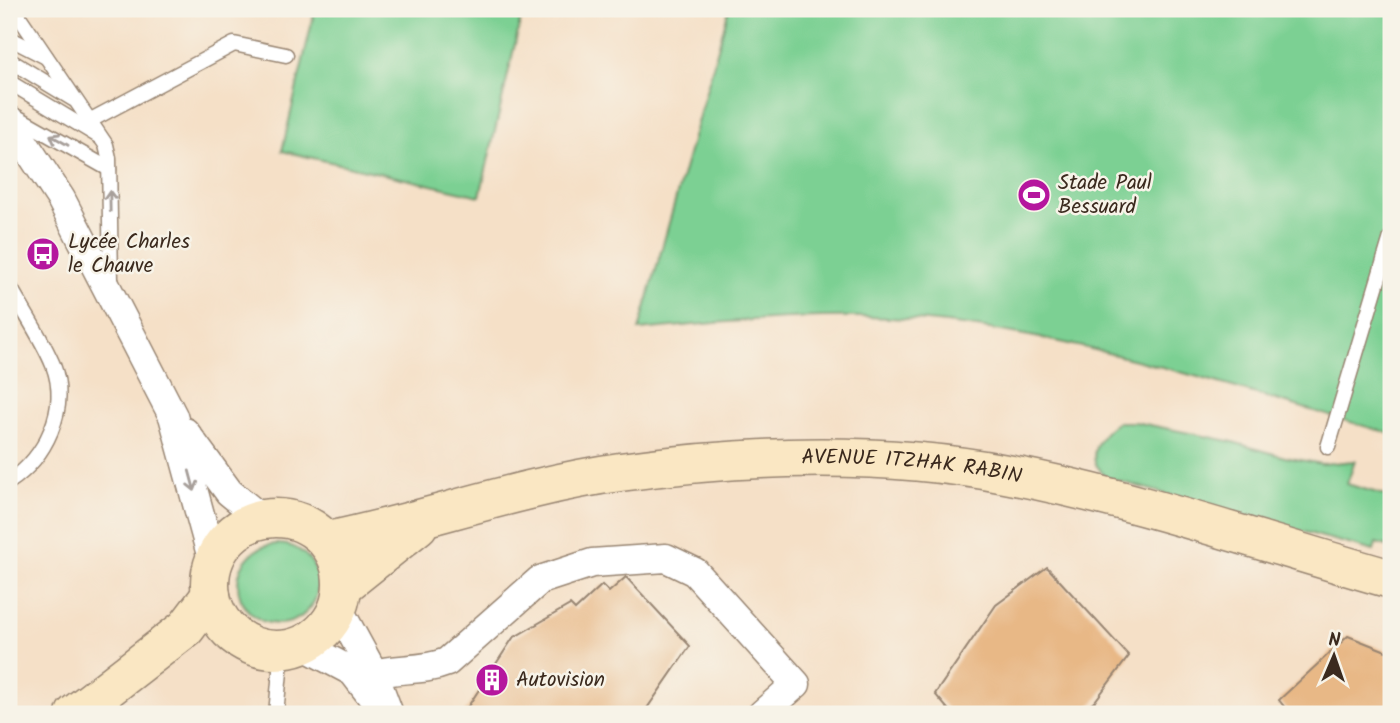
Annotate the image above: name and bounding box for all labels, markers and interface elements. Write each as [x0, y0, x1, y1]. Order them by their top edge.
one-way arrow [50, 133, 70, 147]
place label: Stade Paul Bessuard [1058, 167, 1152, 224]
sports icon: Stade Paul Bessuard [1015, 176, 1053, 214]
one-way arrow [103, 190, 117, 213]
place label: Lycée Charles le Chauve [68, 226, 190, 283]
bus stop icon: Lycée Charles le Chauve [24, 235, 62, 273]
street label: AVENUE ITZHAK RABIN [801, 441, 1025, 493]
one-way arrow [186, 470, 199, 492]
north arrow [1298, 622, 1368, 692]
text: N [1328, 626, 1341, 656]
building icon: Autovision [473, 661, 511, 699]
place label: Autovision [516, 664, 605, 697]

